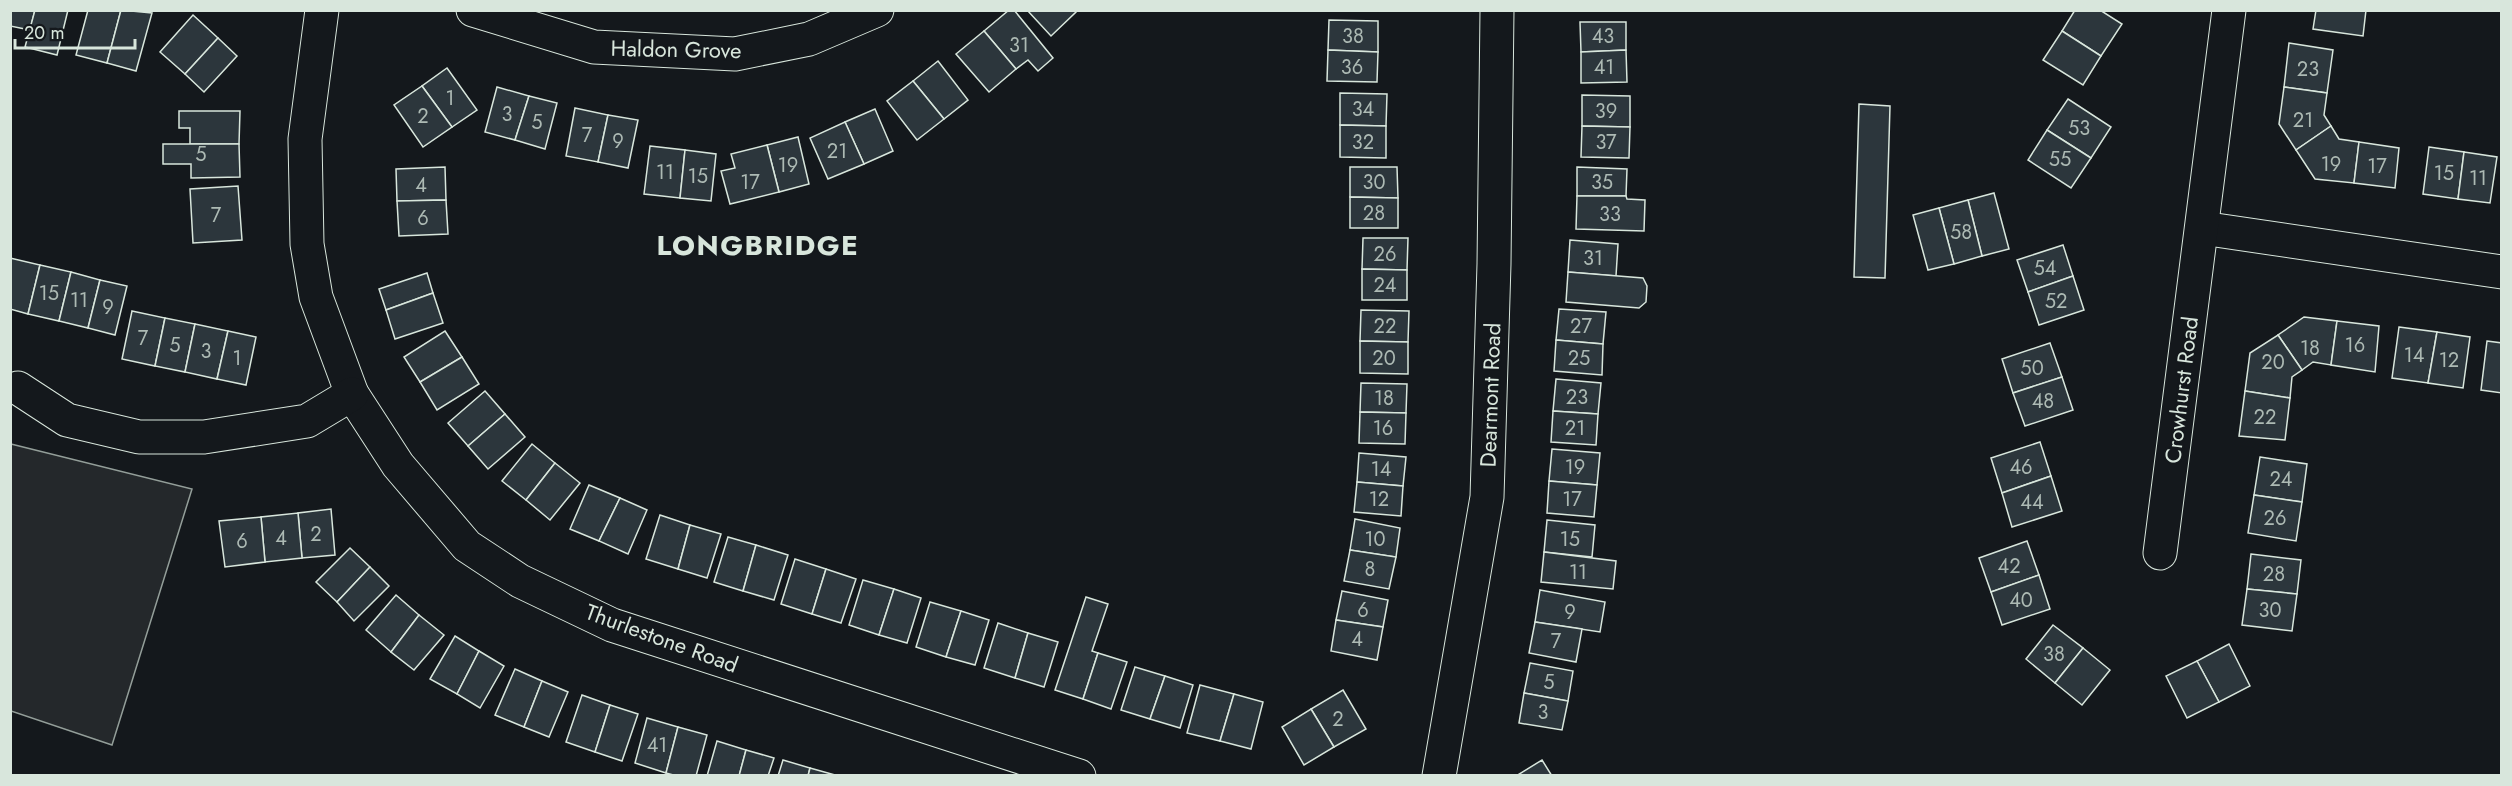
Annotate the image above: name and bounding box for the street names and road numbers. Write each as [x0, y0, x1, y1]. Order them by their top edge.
street label: Haldon Grove [610, 32, 742, 66]
street label: Crowhurst Road [2156, 315, 2206, 465]
street label: Dearmont Road [1471, 322, 1509, 468]
street label: Thurlestone Road [581, 596, 743, 680]

